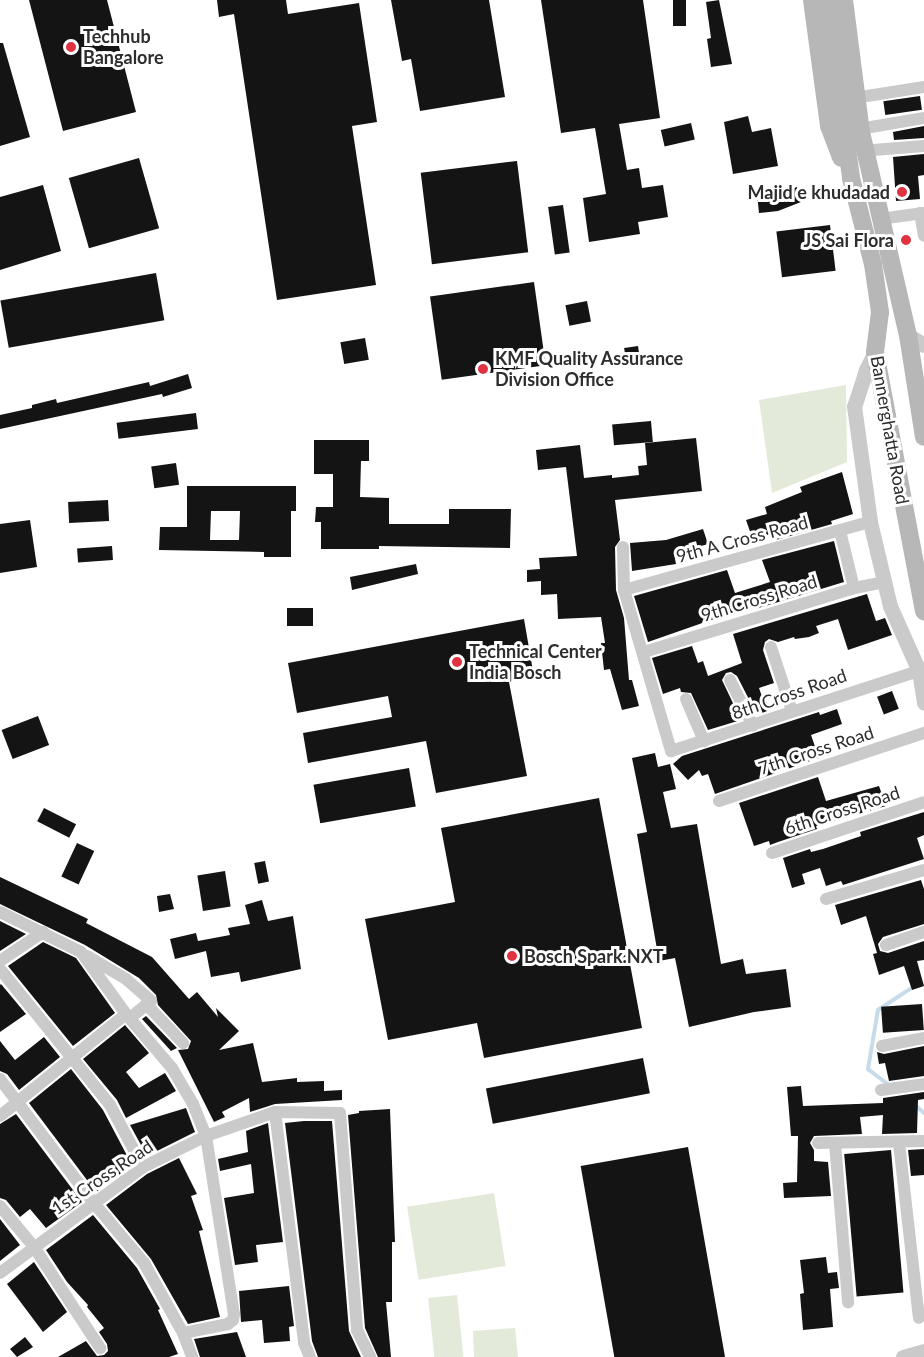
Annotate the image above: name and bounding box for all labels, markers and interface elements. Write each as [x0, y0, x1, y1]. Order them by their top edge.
place label: Techhub Bangalore [83, 26, 164, 68]
marker: Techhub Bangalore [64, 40, 78, 54]
place label: Majid e khudadad [748, 181, 890, 203]
marker: Majid e khudadad [895, 185, 909, 199]
place label: JS Sai Flora [804, 229, 894, 251]
marker: JS Sai Flora [899, 233, 913, 247]
place label: KMF Quality Assurance Division Office [495, 348, 685, 391]
street label: Bannerghatta Road [866, 354, 914, 506]
marker: KMF Quality Assurance Division Office [476, 362, 490, 376]
street label: 9th A Cross Road [673, 511, 811, 567]
street label: 9th Cross Road [698, 570, 820, 626]
place label: Technical Center India Bosch [469, 641, 602, 684]
marker: Technical Center India Bosch [450, 655, 464, 669]
street label: 8th Cross Road [729, 664, 849, 724]
street label: 7th Cross Road [756, 721, 876, 779]
street label: 6th Cross Road [782, 781, 902, 839]
place label: Bosch Spark.NXT [524, 945, 664, 967]
marker: Bosch Spark.NXT [505, 949, 519, 963]
street label: 1st Cross Road [47, 1135, 157, 1219]

